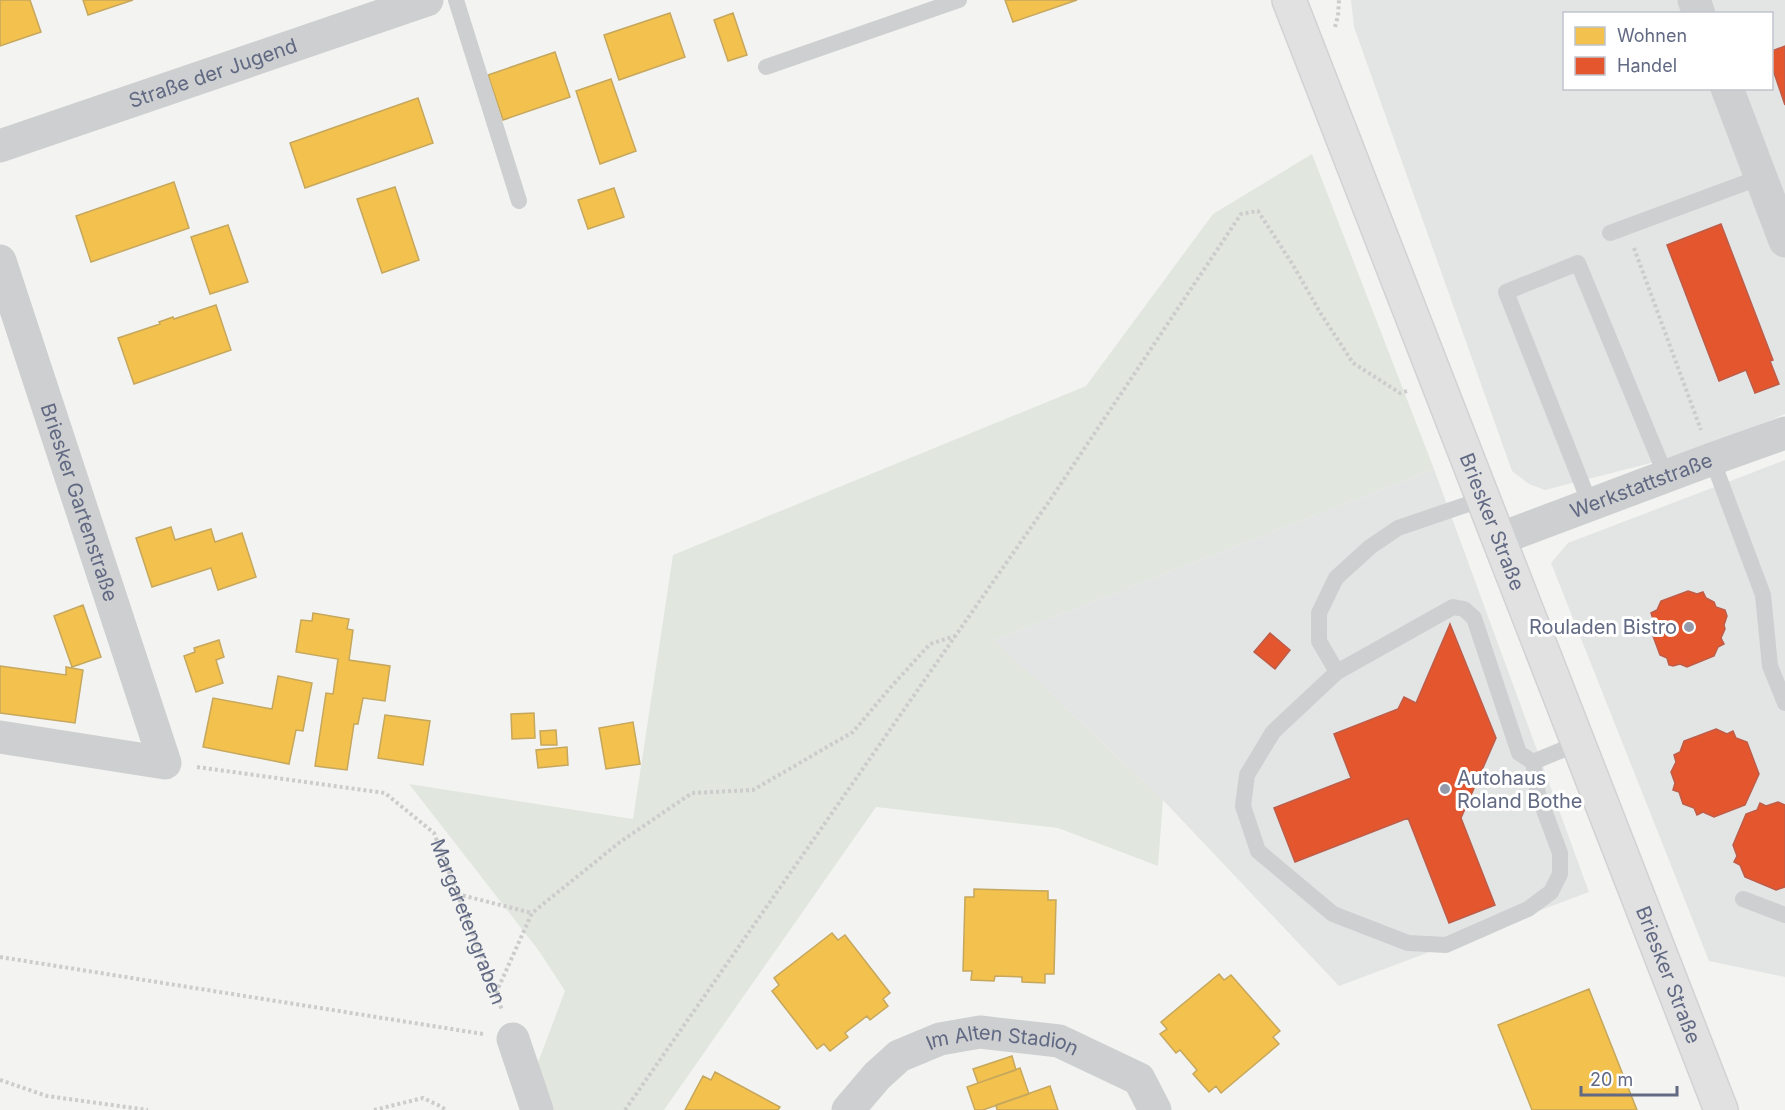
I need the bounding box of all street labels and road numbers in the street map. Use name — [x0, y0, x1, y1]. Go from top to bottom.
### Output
street label: Straße der Jugend — [126, 33, 300, 113]
street label: Briesker Gartenstraße — [36, 400, 123, 604]
street label: Werkstattstraße — [1567, 448, 1716, 523]
street label: Briesker Straße — [1455, 450, 1530, 594]
street label: Margaretengraben — [425, 835, 511, 1008]
street label: Briesker Straße — [1631, 903, 1706, 1047]
street label: Im Alten Stadion — [922, 1020, 1083, 1061]

